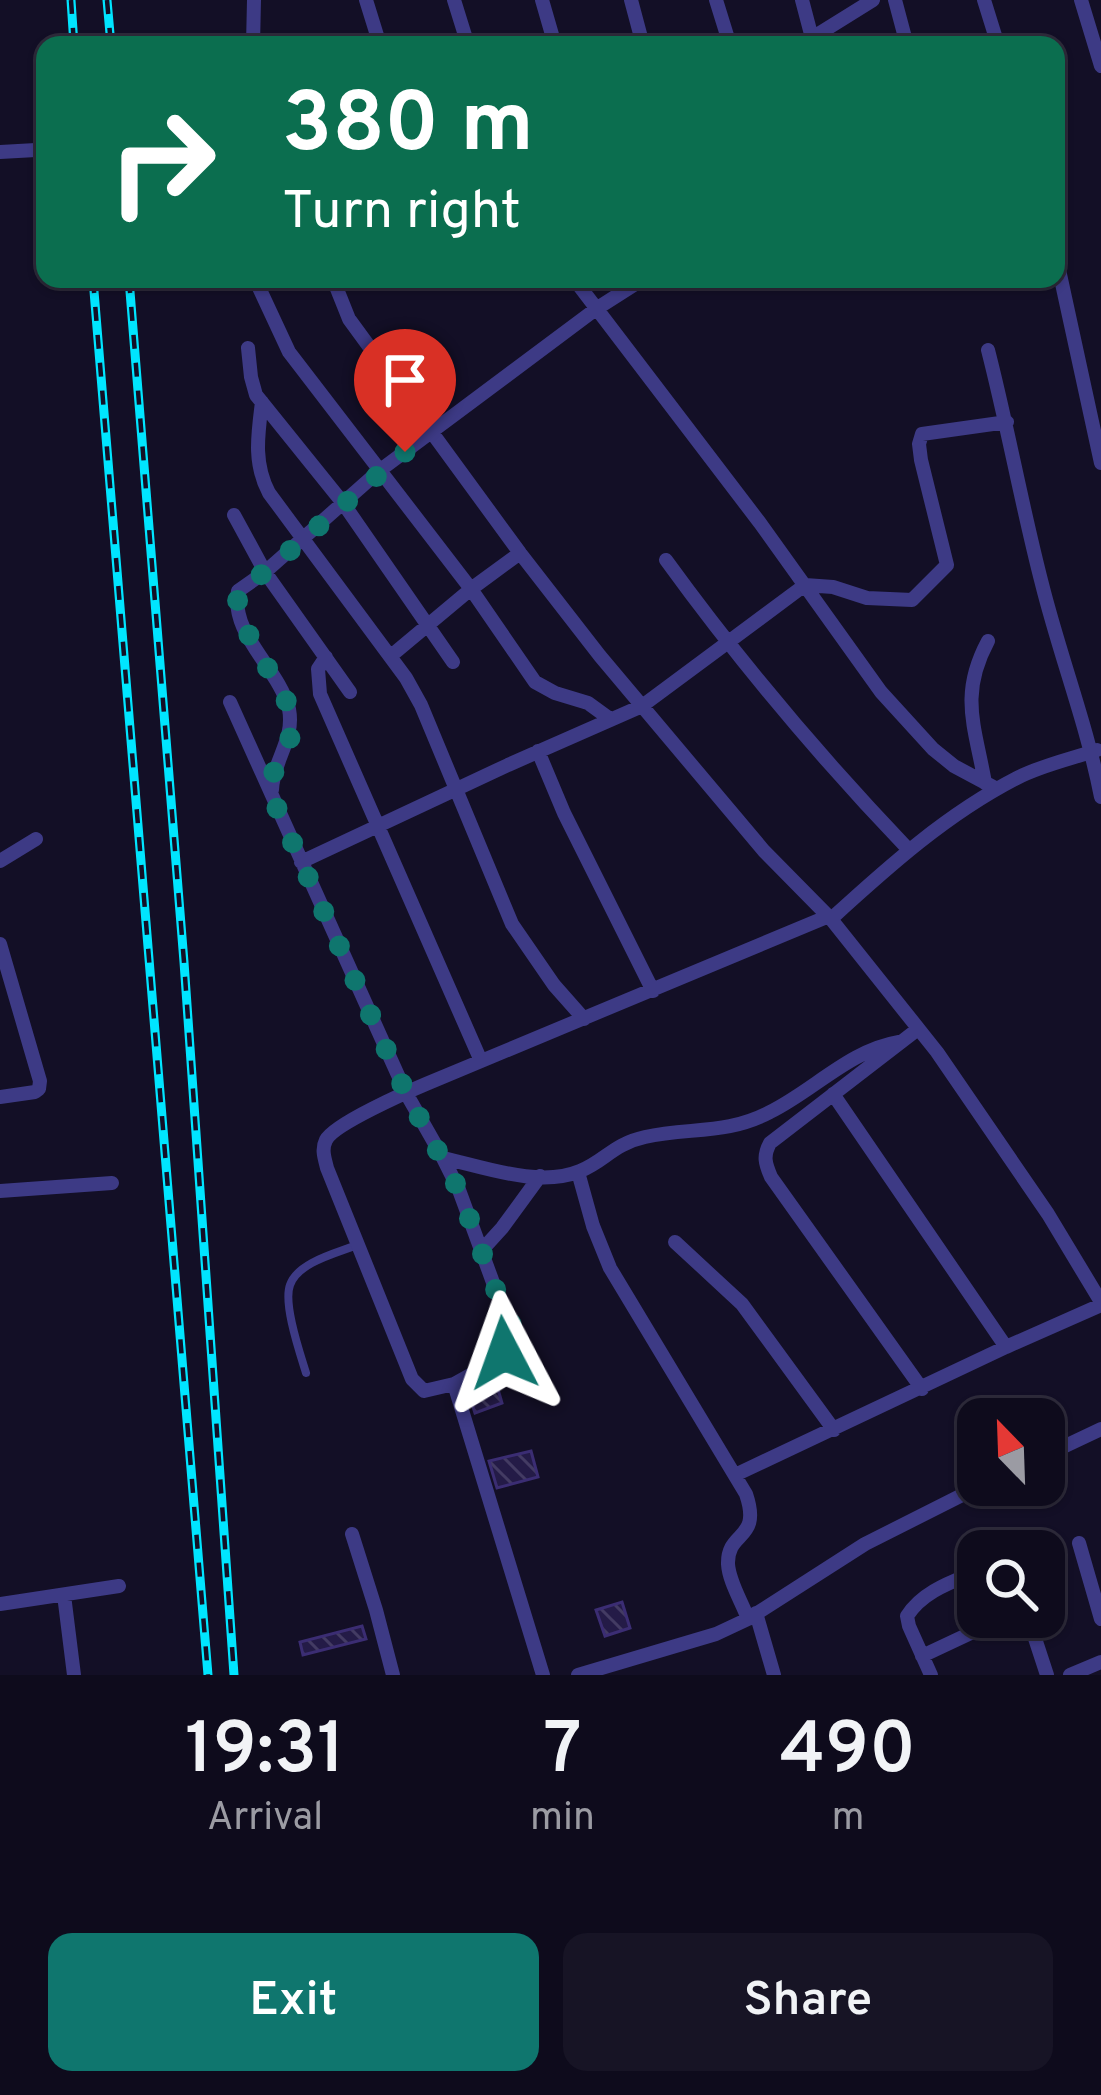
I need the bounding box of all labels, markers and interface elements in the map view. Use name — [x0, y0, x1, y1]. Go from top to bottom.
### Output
text: 380 m — [282, 75, 534, 181]
icon: right — [84, 84, 240, 240]
text: Turn right — [282, 179, 521, 248]
pin — [354, 329, 456, 452]
icon: arrive — [372, 347, 438, 413]
position arrow — [441, 1290, 567, 1416]
north arrow — [957, 1398, 1065, 1506]
map controls — [957, 1398, 1065, 1638]
button: search — [957, 1530, 1065, 1638]
text: 19:31 — [185, 1707, 345, 1799]
text: 7 — [543, 1707, 582, 1799]
text: 490 — [780, 1707, 916, 1799]
text: Arrival — [207, 1795, 323, 1844]
text: min — [530, 1795, 595, 1844]
text: m — [831, 1795, 864, 1844]
button: Exit — [48, 1933, 539, 2071]
button: Share — [563, 1933, 1053, 2071]

